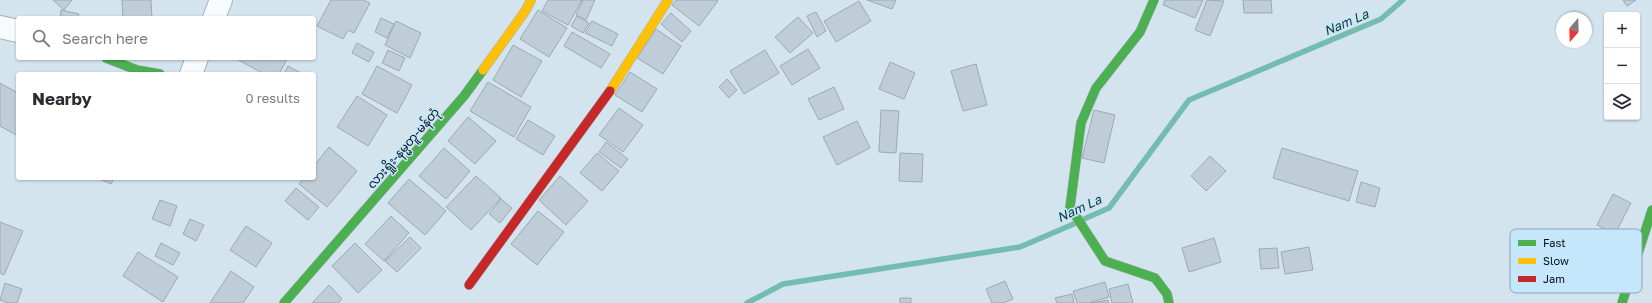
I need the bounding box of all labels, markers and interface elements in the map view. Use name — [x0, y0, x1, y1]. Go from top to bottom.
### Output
water label: Nam La — [1321, 5, 1371, 39]
north arrow — [1556, 12, 1592, 48]
map controls — [1604, 12, 1640, 120]
button: + — [1604, 12, 1640, 48]
search box — [16, 16, 316, 60]
icon: search — [30, 27, 52, 49]
text: Search here — [62, 29, 148, 47]
button: − — [1604, 48, 1640, 84]
button: layers — [1604, 84, 1640, 120]
text: Nearby — [32, 88, 92, 109]
text: 0 results — [245, 90, 300, 106]
street label: လားရှိုး-နမ္မတူ-မန်တုံ — [363, 104, 445, 194]
water label: Nam La — [1054, 191, 1104, 225]
legend — [1510, 229, 1642, 293]
text: Fast — [1543, 236, 1566, 249]
text: Slow — [1543, 254, 1569, 267]
text: Jam — [1543, 272, 1565, 285]

